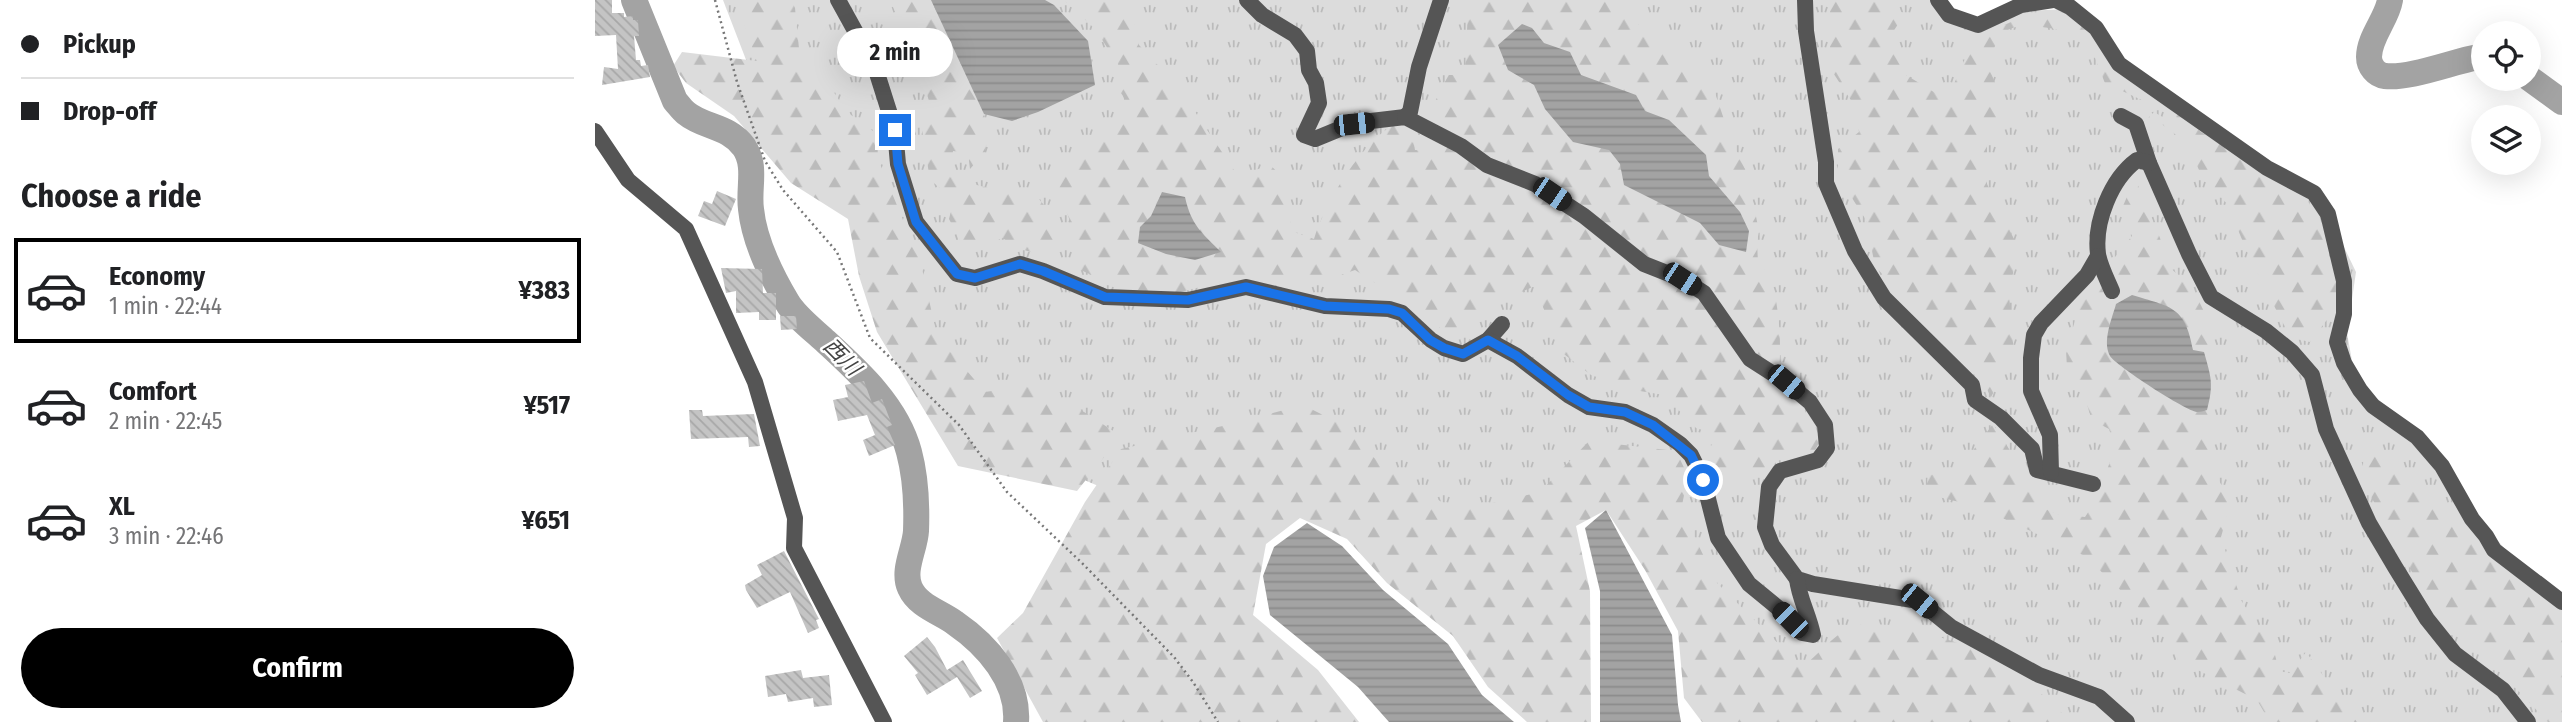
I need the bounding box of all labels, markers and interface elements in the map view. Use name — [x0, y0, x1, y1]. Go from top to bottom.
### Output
map controls — [2471, 21, 2541, 175]
button: locate — [2471, 21, 2541, 91]
text: Pickup — [63, 29, 136, 60]
callout: 2 min — [837, 29, 953, 78]
text: 2 min — [870, 38, 921, 66]
text: Drop-off — [63, 96, 156, 127]
button: layers — [2471, 105, 2541, 175]
car — [1333, 111, 1376, 137]
route end — [879, 114, 911, 146]
car — [1529, 174, 1576, 214]
text: Choose a ride — [21, 177, 202, 215]
icon: car — [25, 259, 88, 322]
car — [1659, 259, 1706, 299]
text: Economy — [109, 261, 205, 292]
text: ¥383 — [518, 275, 570, 306]
text: 1 min · 22:44 — [109, 292, 222, 320]
water label: 西川 — [818, 333, 867, 382]
car — [1764, 360, 1809, 404]
icon: car — [25, 374, 88, 437]
text: Comfort — [109, 376, 197, 407]
text: ¥517 — [523, 390, 570, 421]
text: 2 min · 22:45 — [109, 407, 222, 435]
route start — [1687, 464, 1719, 496]
icon: car — [25, 489, 88, 552]
text: XL — [109, 491, 135, 522]
text: ¥651 — [522, 505, 570, 536]
text: 3 min · 22:46 — [109, 522, 224, 550]
car — [1897, 580, 1942, 622]
car — [1768, 598, 1813, 642]
button: Confirm — [21, 628, 574, 708]

